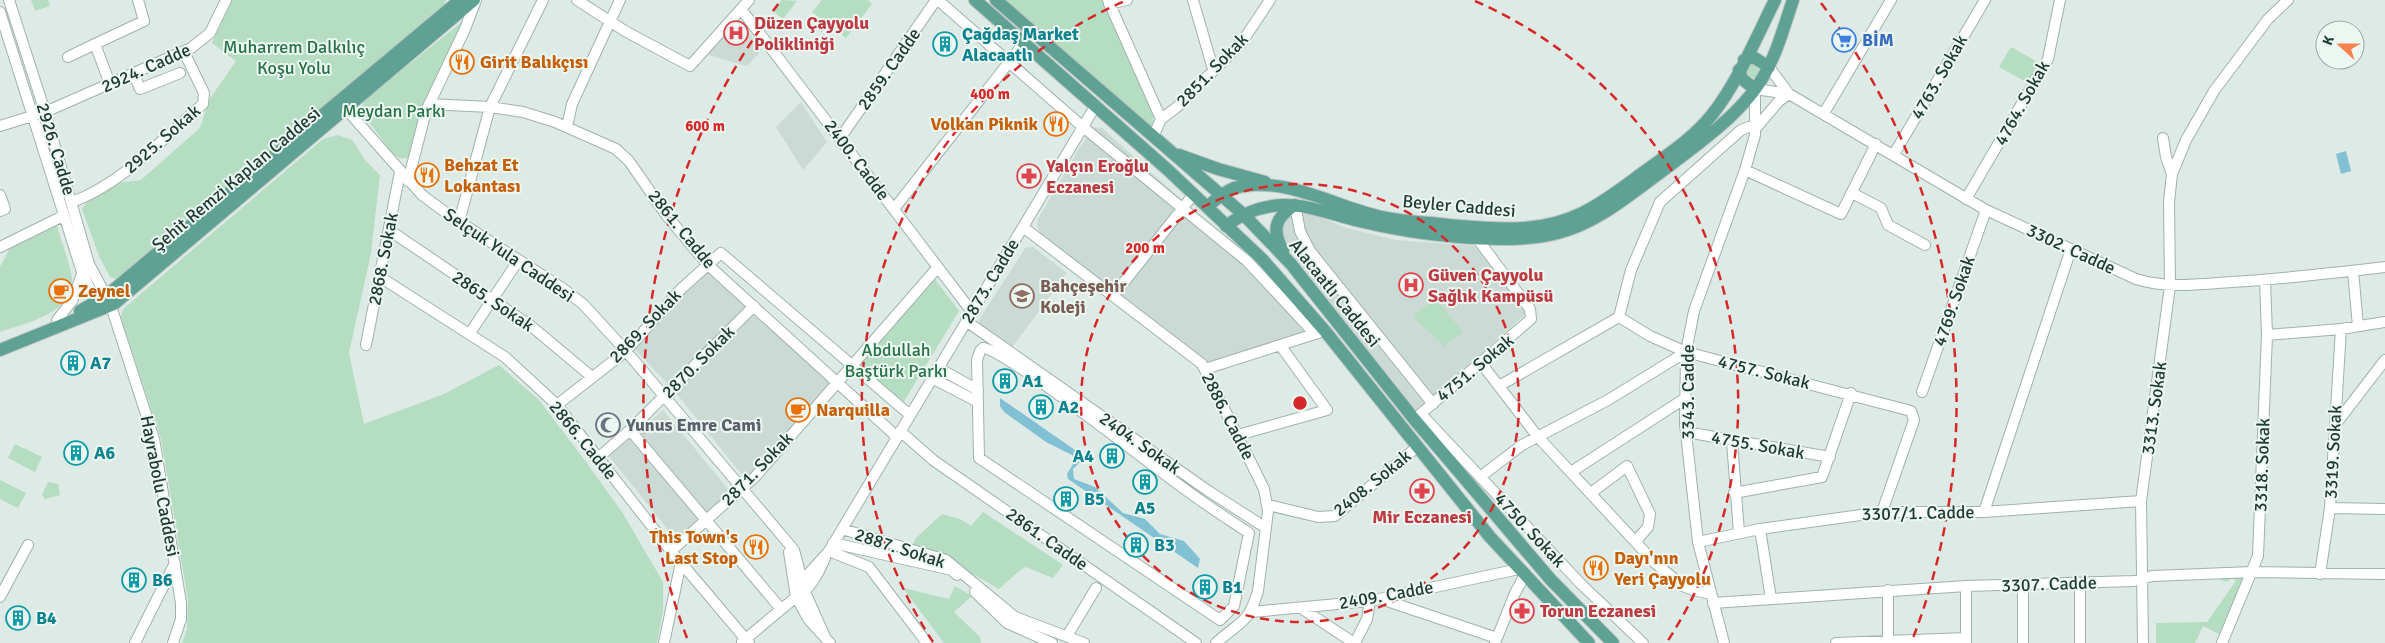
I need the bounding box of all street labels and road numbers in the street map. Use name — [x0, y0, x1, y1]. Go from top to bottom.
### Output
street label: 2859. Cadde — [853, 24, 925, 114]
street label: 2851. Sokak — [1171, 29, 1253, 111]
street label: 4763. Sokak — [1906, 31, 1972, 123]
street label: 2924. Cadde — [98, 39, 194, 97]
street label: 4764. Sokak — [1990, 57, 2054, 149]
street label: 2926. Cadde — [32, 100, 80, 198]
street label: 2925. Sokak — [119, 100, 205, 178]
street label: Şehit Remzi Kaplan Caddesi — [147, 102, 325, 256]
street label: 2400. Cadde — [819, 115, 895, 205]
street label: 2861. Cadde — [643, 185, 721, 273]
street label: Beyler Caddesi — [1402, 190, 1516, 222]
street label: Selçuk Yula Caddesi — [440, 203, 578, 307]
street label: 2868. Sokak — [363, 211, 403, 307]
street label: 3302. Cadde — [2023, 219, 2119, 279]
street label: 2873. Cadde — [956, 234, 1024, 328]
street label: Alacaatlı Caddesi — [1285, 234, 1385, 352]
street label: 4769. Sokak — [1928, 253, 1980, 349]
street label: 2865. Sokak — [448, 266, 538, 336]
street label: 2869. Sokak — [604, 285, 686, 367]
street label: 2870. Sokak — [657, 321, 739, 403]
street label: 4751. Sokak — [1432, 329, 1518, 407]
street label: 3343. Cadde — [1677, 344, 1699, 440]
street label: 4757. Sokak — [1716, 350, 1812, 394]
street label: 3313. Sokak — [2137, 360, 2171, 456]
street label: 2886. Cadde — [1197, 368, 1259, 464]
street label: 2866. Cadde — [544, 396, 622, 484]
street label: 3319. Sokak — [2320, 404, 2346, 500]
street label: 2404. Sokak — [1095, 407, 1185, 479]
street label: Hayrabolu Caddesi — [136, 413, 184, 559]
street label: 3318. Sokak — [2249, 418, 2275, 512]
street label: 4755. Sokak — [1710, 426, 1806, 464]
street label: 2871. Sokak — [716, 428, 798, 510]
street label: 2408. Sokak — [1329, 445, 1415, 521]
street label: 4750. Sokak — [1490, 488, 1570, 572]
street label: 3307/1. Cadde — [1861, 501, 1975, 525]
street label: 2861. Cadde — [1002, 503, 1092, 575]
street label: 2887. Sokak — [852, 523, 948, 573]
street label: 3307. Cadde — [2001, 571, 2097, 597]
street label: 2409. Cadde — [1337, 576, 1435, 614]

